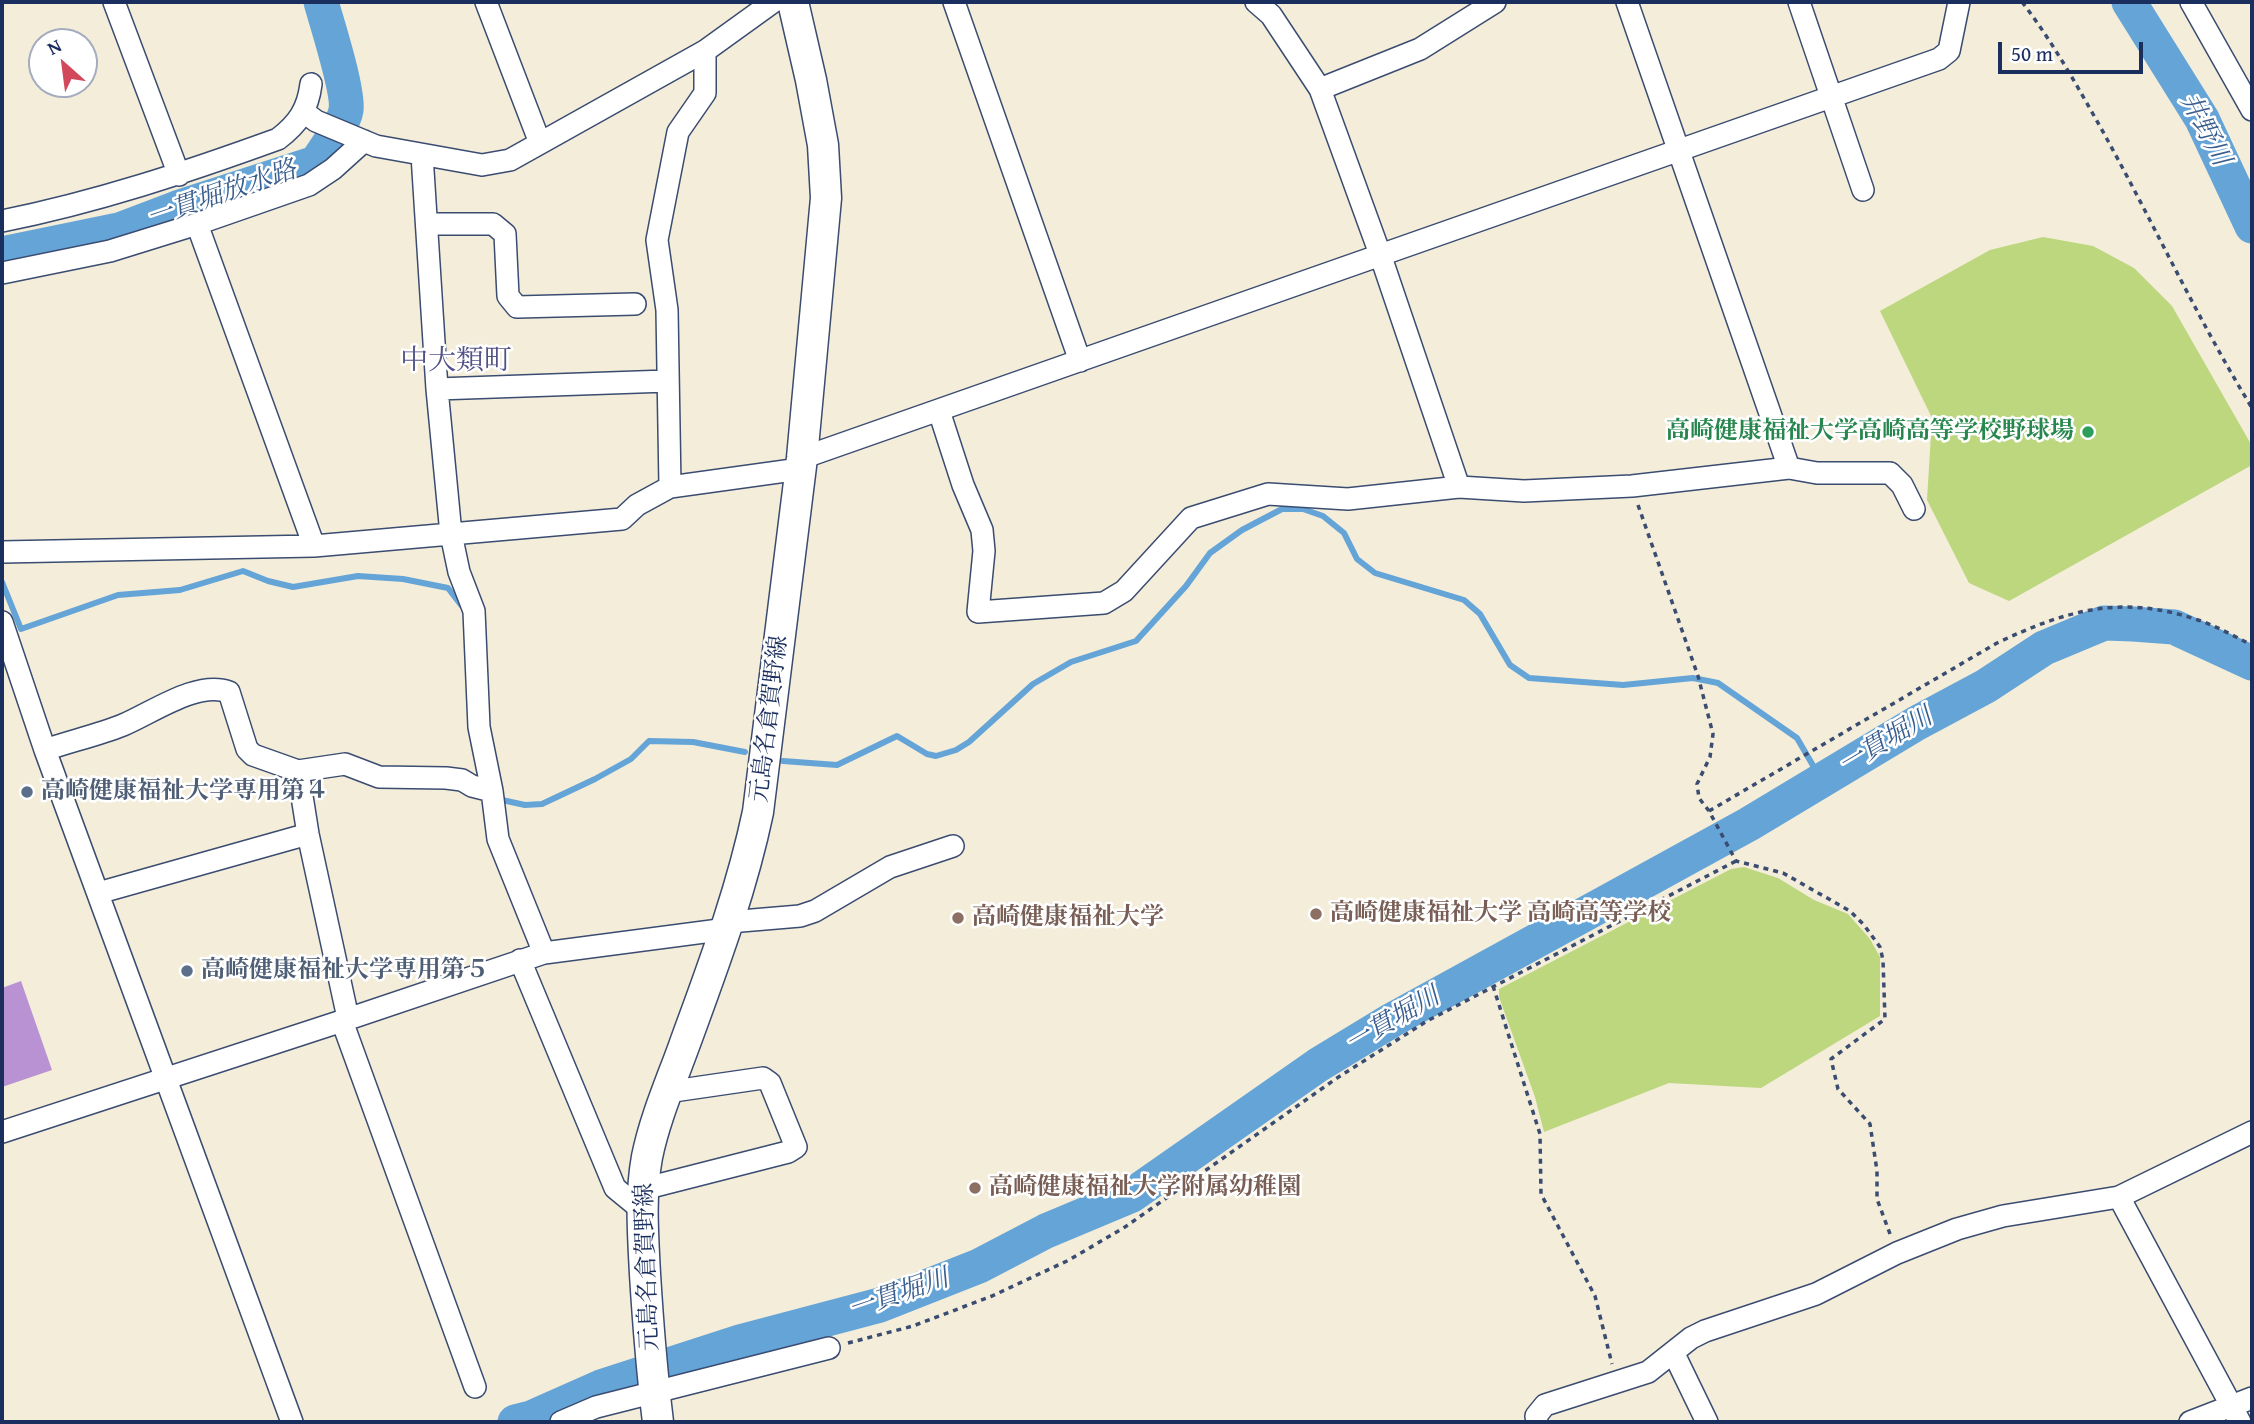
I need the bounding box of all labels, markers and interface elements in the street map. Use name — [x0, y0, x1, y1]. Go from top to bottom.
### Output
north arrow — [28, 28, 98, 98]
scale bar — [2002, 28, 2147, 72]
text: N — [42, 31, 66, 62]
text: 50 m — [2011, 38, 2053, 69]
water label: 井野川 — [2172, 88, 2236, 172]
water label: 一貫堀放水路 — [143, 155, 301, 235]
district label: 中大類町 — [400, 345, 512, 379]
place label: 高崎健康福祉大学高崎高等学校野球場 — [1666, 418, 2074, 446]
marker: 高崎健康福祉大学高崎高等学校野球場 — [2080, 424, 2096, 440]
street label: 元島名倉賀野線 — [745, 634, 795, 804]
water label: 一貫堀川 — [1833, 702, 1939, 782]
place label: 高崎健康福祉大学専用第４ — [41, 778, 329, 806]
marker: 高崎健康福祉大学専用第４ — [19, 784, 35, 800]
place label: 高崎健康福祉大学 高崎高等学校 — [1330, 900, 1671, 928]
place label: 高崎健康福祉大学 — [972, 904, 1164, 932]
marker: 高崎健康福祉大学 高崎高等学校 — [1308, 906, 1324, 922]
marker: 高崎健康福祉大学 — [950, 910, 966, 926]
place label: 高崎健康福祉大学専用第５ — [201, 957, 489, 985]
marker: 高崎健康福祉大学専用第５ — [179, 963, 195, 979]
water label: 一貫堀川 — [1340, 981, 1446, 1061]
place label: 高崎健康福祉大学附属幼稚園 — [989, 1174, 1301, 1202]
marker: 高崎健康福祉大学附属幼稚園 — [967, 1180, 983, 1196]
street label: 元島名倉賀野線 — [631, 1183, 665, 1351]
water label: 一貫堀川 — [845, 1263, 953, 1327]

